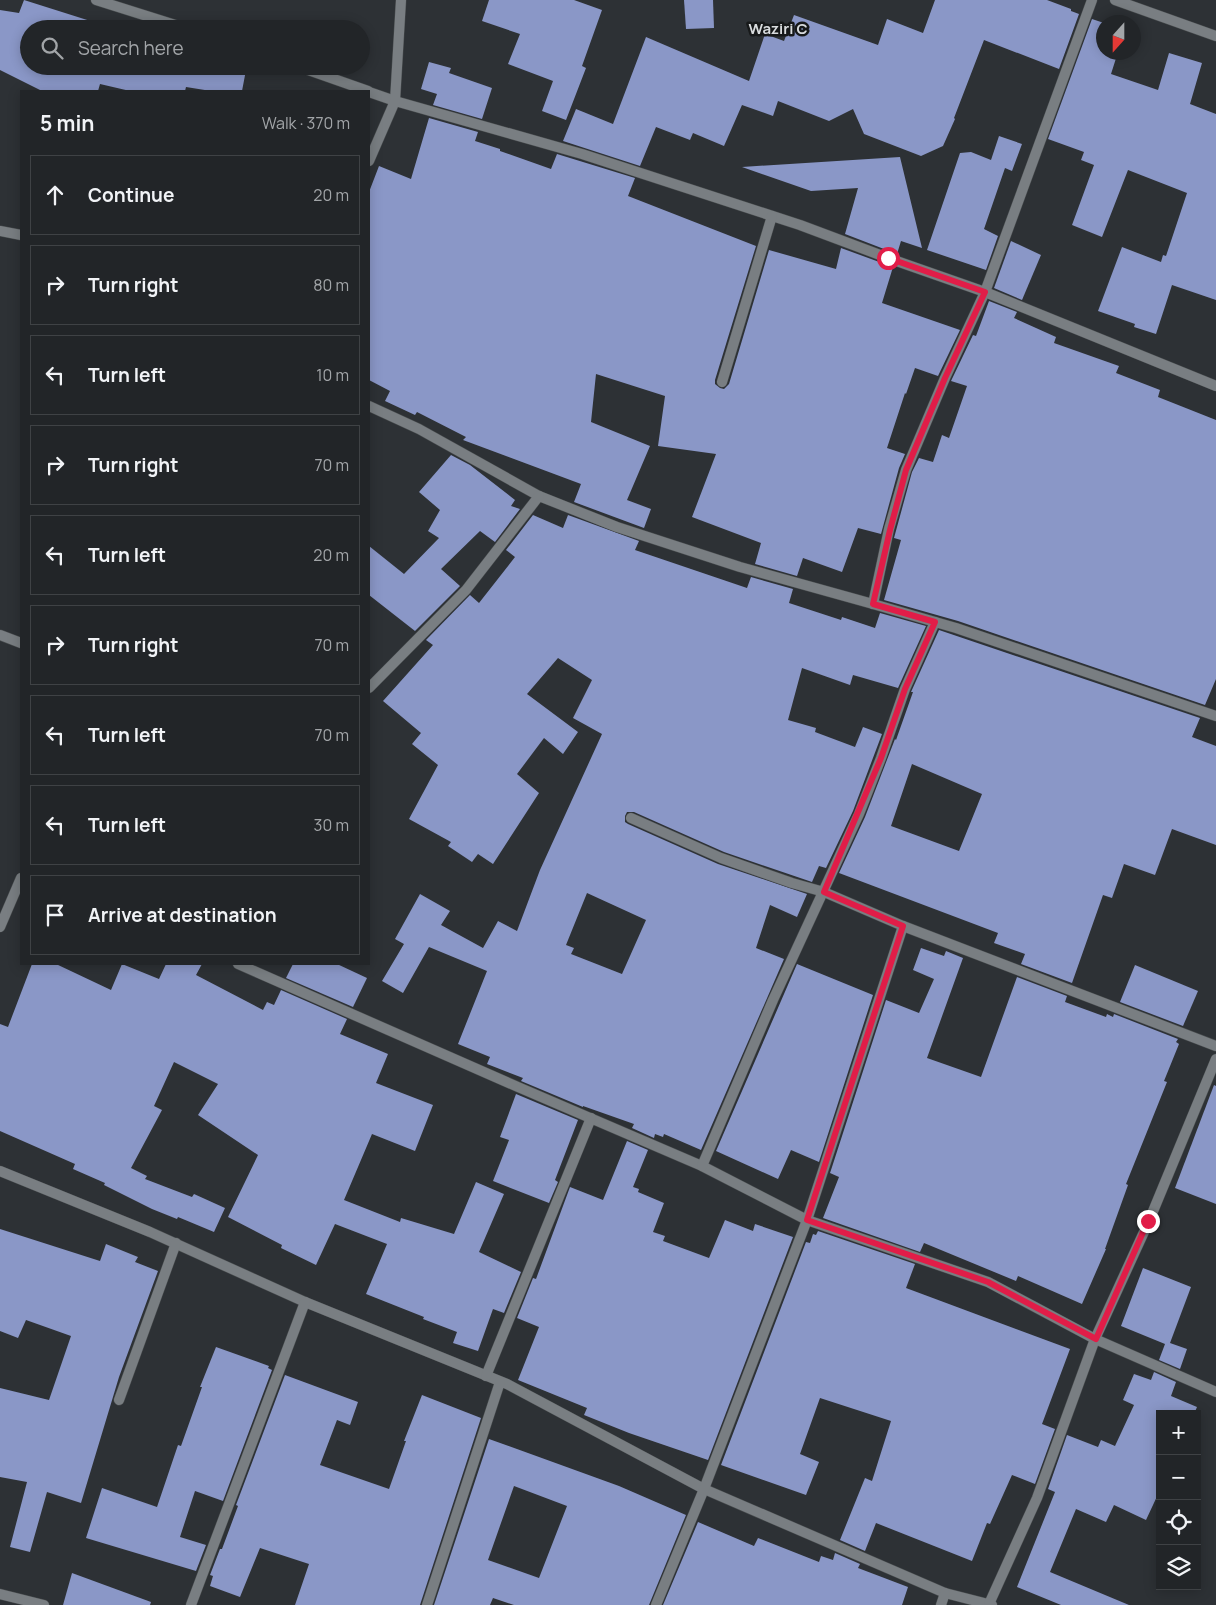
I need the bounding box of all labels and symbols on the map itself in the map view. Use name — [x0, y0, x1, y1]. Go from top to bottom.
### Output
north arrow — [1096, 15, 1141, 60]
district label: Waziri C — [748, 18, 808, 39]
route start — [877, 247, 900, 270]
route end — [1137, 1210, 1160, 1233]

